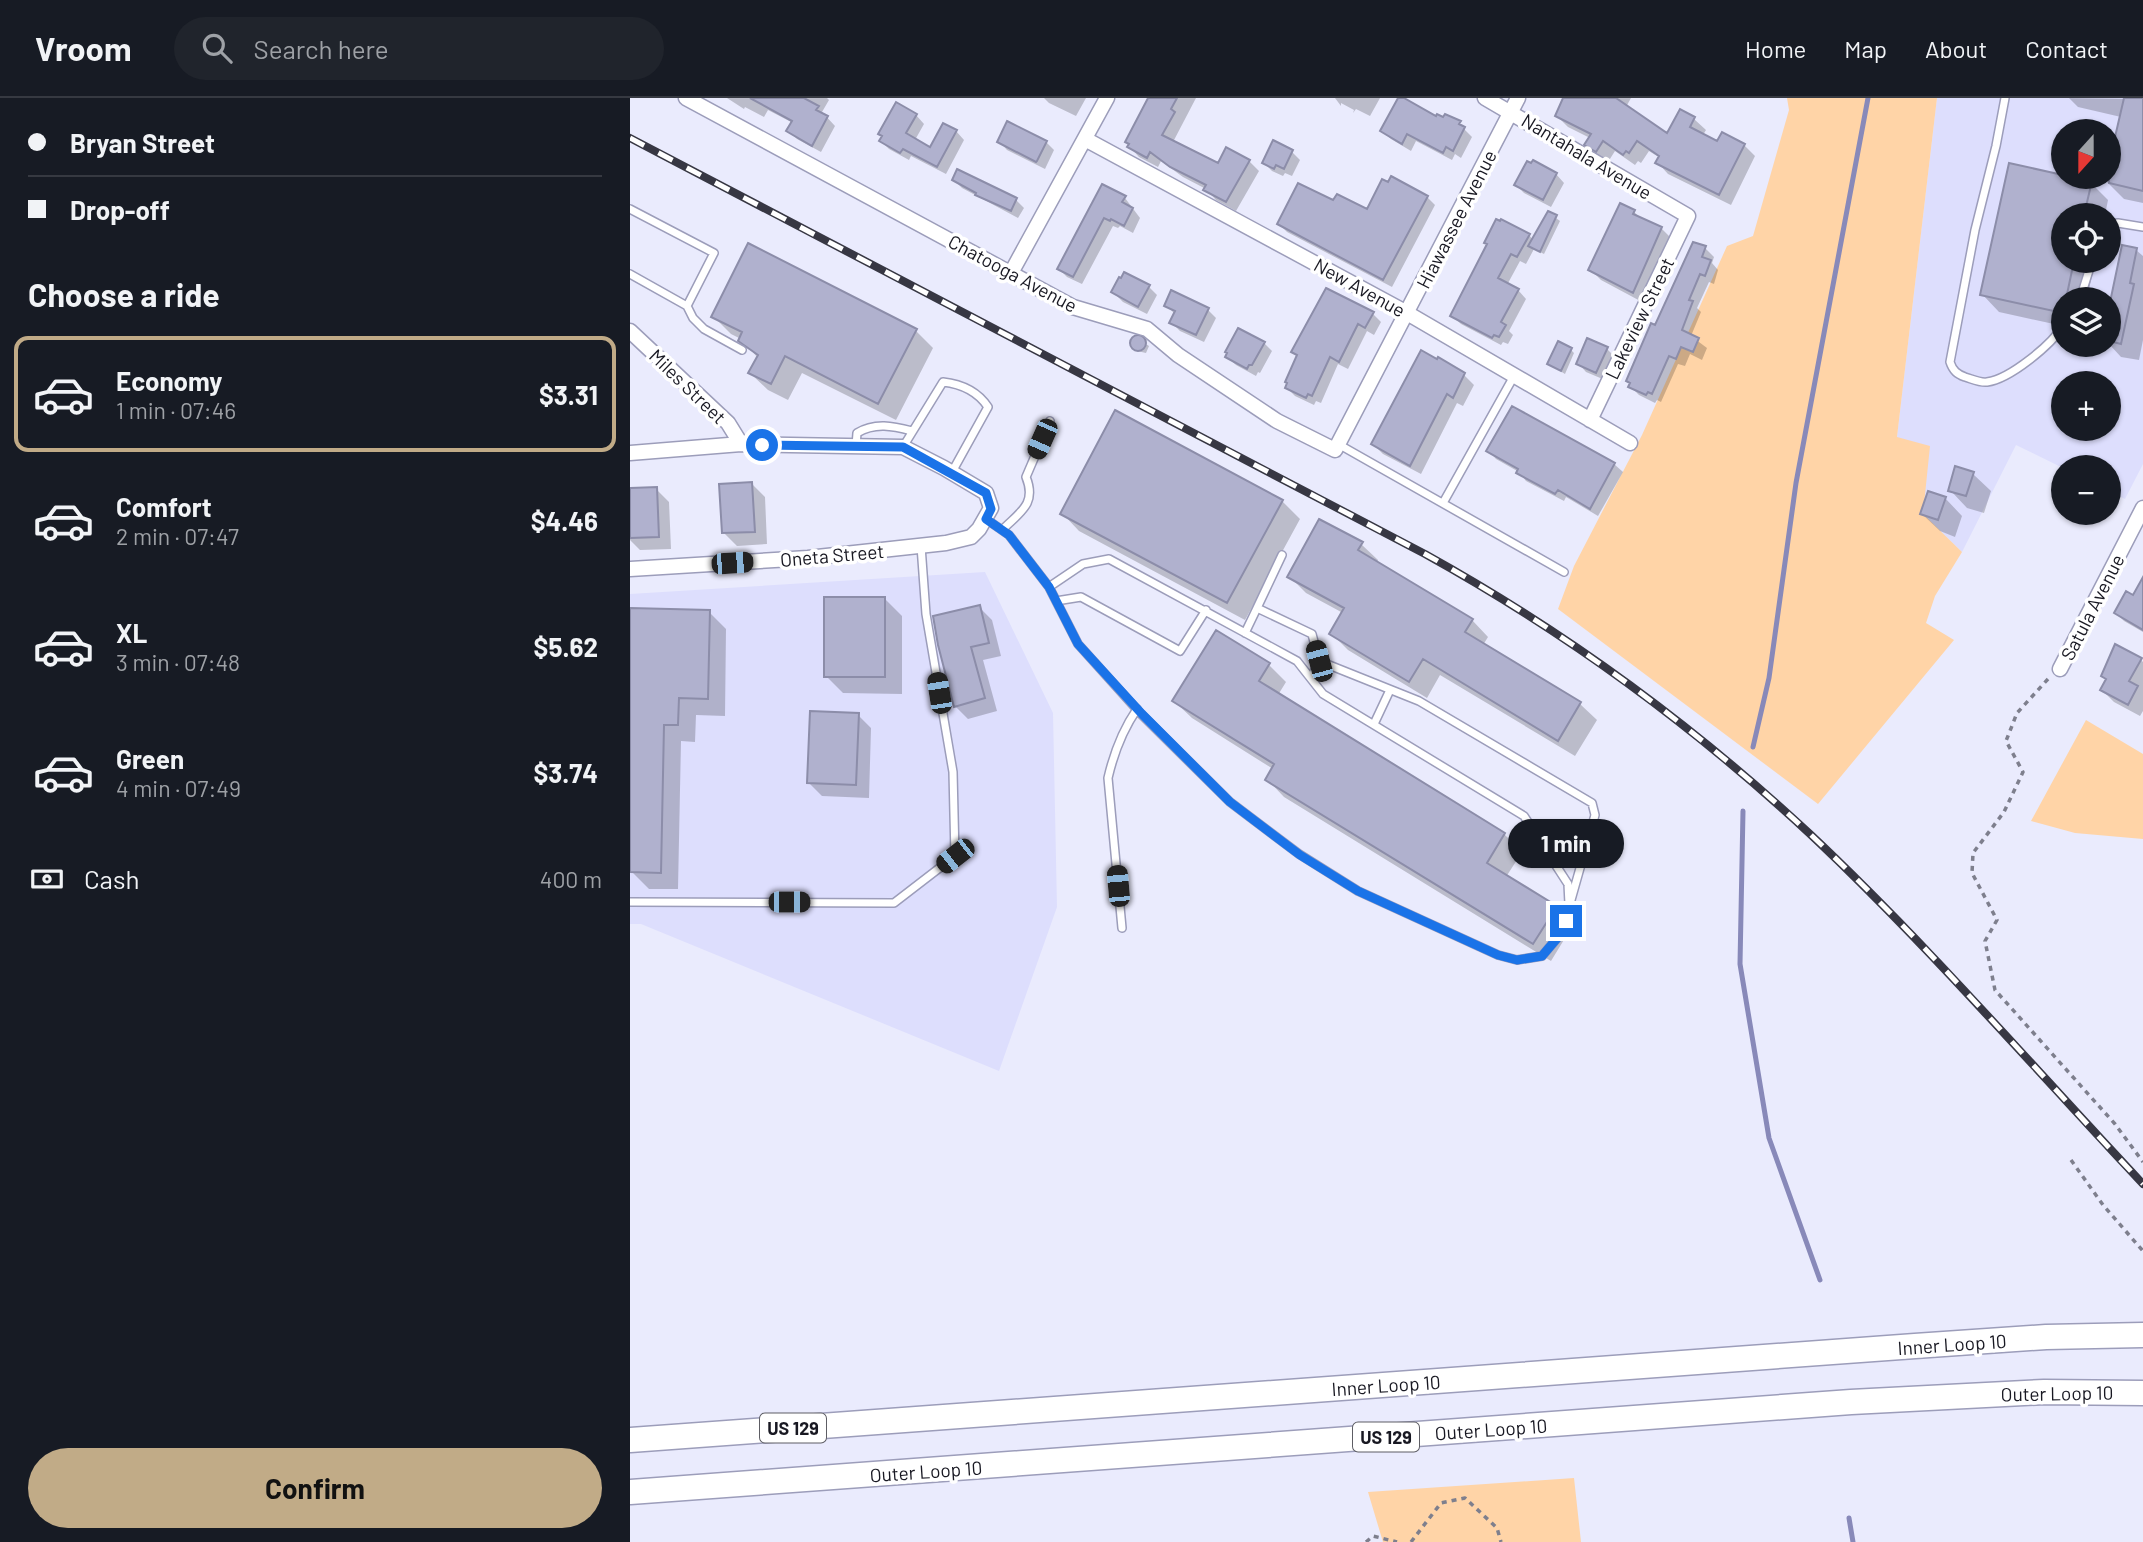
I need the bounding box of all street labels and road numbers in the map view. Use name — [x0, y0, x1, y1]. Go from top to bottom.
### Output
street label: Nantahala Avenue — [1518, 108, 1656, 204]
street label: Hiawassee Avenue — [1411, 146, 1501, 292]
street label: Chatooga Avenue — [945, 229, 1081, 317]
street label: New Avenue — [1310, 253, 1410, 321]
street label: Lakeview Street — [1600, 253, 1678, 383]
street label: Miles Street — [645, 344, 731, 428]
street label: Oneta Street — [779, 539, 885, 571]
street label: Satula Avenue — [2055, 550, 2129, 664]
street label: Inner Loop 10 — [1897, 1329, 2007, 1359]
street label: Inner Loop 10 — [1331, 1370, 1441, 1400]
street label: Outer Loop 10 — [2000, 1381, 2114, 1405]
road number: US 129 — [760, 1414, 826, 1442]
street label: Outer Loop 10 — [1434, 1414, 1548, 1444]
road number: US 129 — [1353, 1422, 1419, 1452]
street label: Outer Loop 10 — [869, 1456, 983, 1486]

